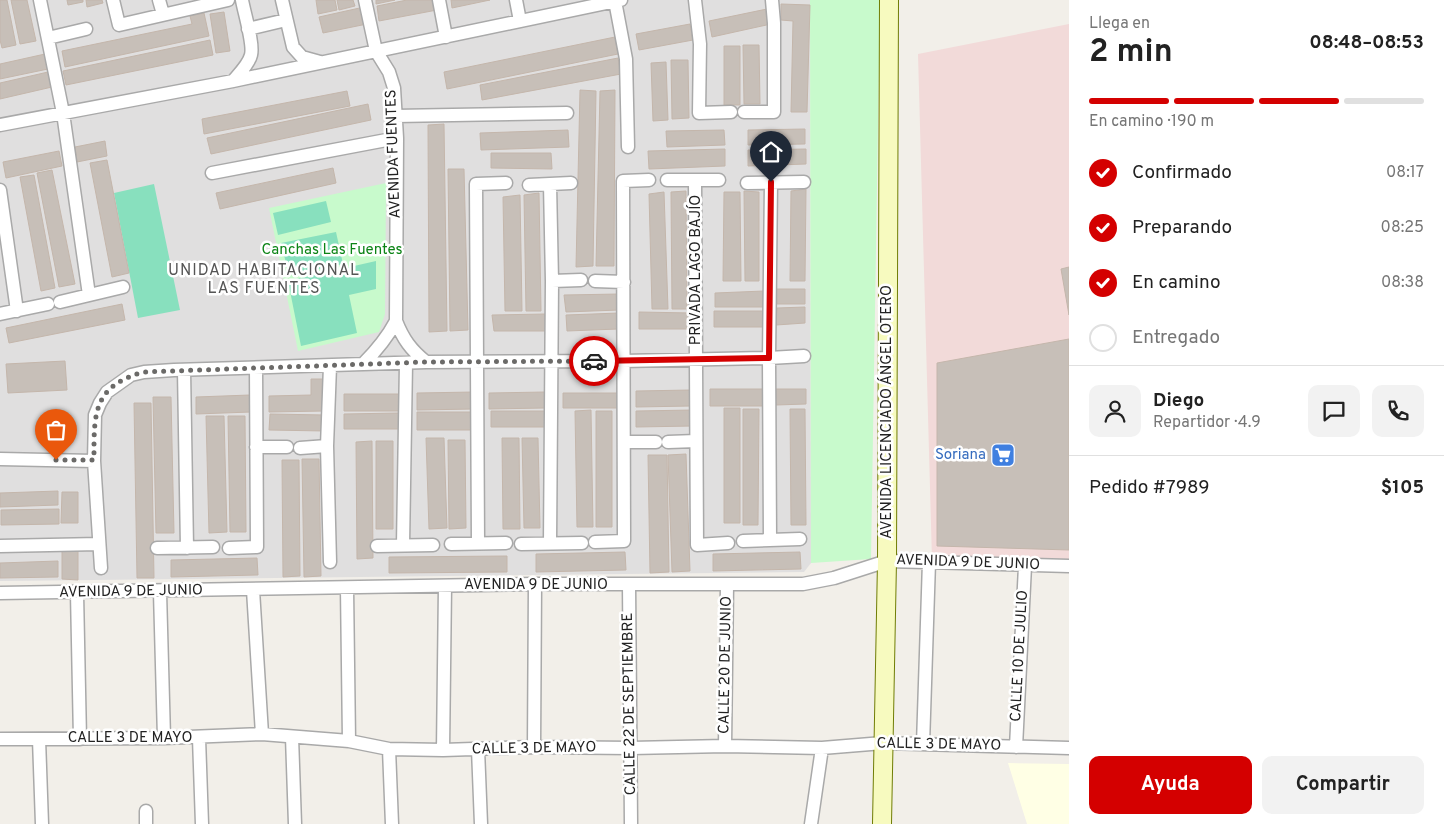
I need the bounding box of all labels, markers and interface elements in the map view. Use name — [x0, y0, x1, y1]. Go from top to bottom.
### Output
text: Llega en — [1089, 14, 1150, 34]
text: 08:48–08:53 — [1309, 31, 1424, 55]
text: 2 min — [1089, 33, 1173, 73]
street label: AVENIDA FUENTES — [382, 89, 406, 219]
text: En camino · 190 m — [1089, 112, 1214, 132]
pin — [750, 131, 792, 182]
icon: home — [757, 138, 785, 166]
icon: check — [1089, 159, 1117, 187]
text: Confirmado — [1132, 161, 1232, 185]
text: 08:17 — [1386, 163, 1424, 183]
street label: PRIVADA LAGO BAJÍO — [686, 195, 706, 345]
icon: check — [1089, 214, 1117, 242]
text: Preparando — [1132, 216, 1232, 240]
text: 08:25 — [1381, 218, 1424, 238]
park label: Canchas Las Fuentes — [262, 241, 402, 260]
district label: UNIDAD HABITACIONAL LAS FUENTES — [168, 261, 360, 299]
icon: check — [1089, 269, 1117, 297]
text: En camino — [1132, 271, 1221, 295]
text: 08:38 — [1381, 273, 1424, 293]
street label: AVENIDA LICENCIADO ÁNGEL OTERO — [877, 285, 897, 539]
text: Entregado — [1132, 326, 1220, 350]
courier — [569, 336, 619, 386]
icon: car — [580, 347, 608, 375]
button: person — [1089, 385, 1141, 437]
button: chat — [1308, 385, 1360, 437]
button: phone — [1372, 385, 1424, 437]
text: Diego — [1153, 389, 1204, 413]
pin — [35, 409, 77, 460]
text: Repartidor · 4.9 — [1153, 413, 1261, 433]
icon: bag — [42, 416, 70, 444]
supermarket icon: Soriana — [990, 442, 1016, 468]
place label: Soriana — [935, 446, 986, 465]
text: Pedido #7989 — [1089, 476, 1210, 500]
text: $105 — [1381, 476, 1424, 500]
street label: AVENIDA 9 DE JUNIO — [896, 551, 1040, 575]
street label: AVENIDA 9 DE JUNIO — [464, 576, 608, 595]
street label: AVENIDA 9 DE JUNIO — [59, 581, 203, 603]
street label: CALLE 10 DE JULIO — [1007, 590, 1033, 722]
street label: CALLE 20 DE JUNIO — [715, 596, 737, 734]
street label: CALLE 22 DE SEPTIEMBRE — [619, 612, 641, 796]
street label: CALLE 3 DE MAYO — [68, 729, 192, 748]
street label: CALLE 3 DE MAYO — [876, 734, 1002, 756]
street label: CALLE 3 DE MAYO — [471, 738, 597, 760]
button: Ayuda — [1089, 756, 1252, 814]
button: Compartir — [1262, 756, 1424, 814]

